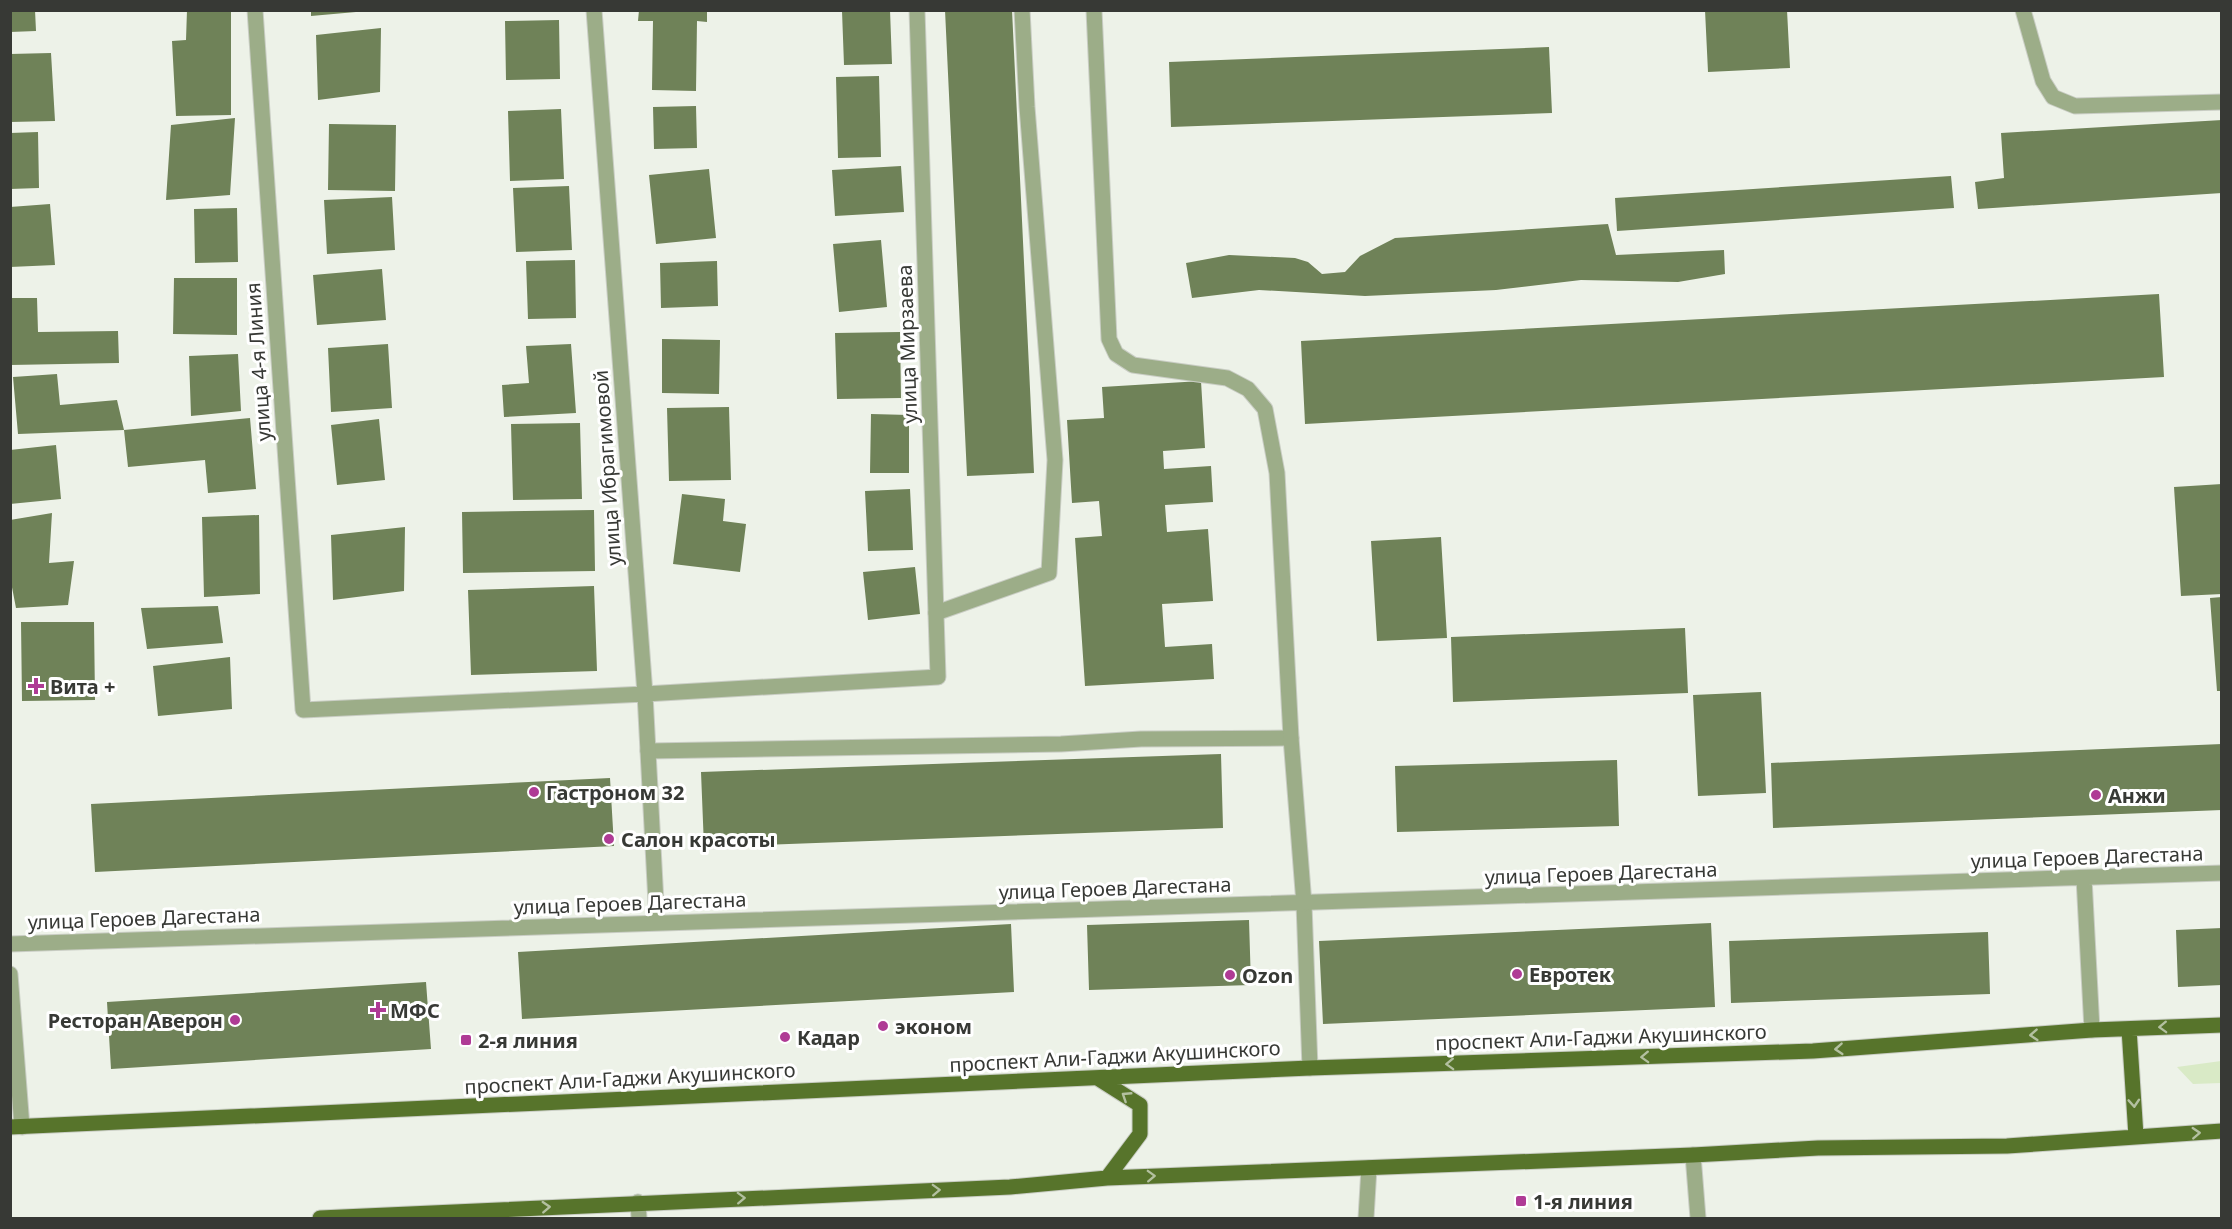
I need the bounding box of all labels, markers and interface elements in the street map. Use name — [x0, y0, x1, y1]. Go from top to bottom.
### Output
street label: улица Мирзаева — [891, 264, 923, 424]
street label: улица 4-я Линия — [239, 282, 277, 442]
street label: улица Ибрагимовой — [587, 369, 627, 567]
place label: Вита + — [50, 673, 115, 700]
marker: Вита + — [27, 677, 45, 695]
place label: Гастроном 32 — [546, 779, 684, 806]
place label: Анжи — [2108, 782, 2166, 809]
marker: Гастроном 32 — [527, 785, 541, 799]
marker: Анжи — [2089, 788, 2103, 802]
place label: Салон красоты — [621, 826, 776, 853]
marker: Салон красоты — [602, 832, 616, 846]
street label: улица Героев Дагестана — [1970, 839, 2204, 875]
street label: улица Героев Дагестана — [1484, 855, 1718, 891]
street label: улица Героев Дагестана — [998, 870, 1232, 906]
street label: улица Героев Дагестана — [513, 885, 747, 921]
street label: улица Героев Дагестана — [27, 900, 261, 936]
place label: Евротек — [1529, 961, 1612, 988]
place label: Ozon — [1242, 962, 1293, 989]
marker: Евротек — [1510, 967, 1524, 981]
marker: Ozon — [1223, 968, 1237, 982]
place label: МФС — [390, 997, 440, 1024]
marker: МФС — [371, 1003, 385, 1017]
place label: Ресторан Аверон — [48, 1007, 223, 1034]
marker: Ресторан Аверон — [228, 1013, 242, 1027]
place label: эконом — [895, 1013, 972, 1040]
street label: проспект Али-Гаджи Акушинского — [1435, 1018, 1767, 1056]
marker: эконом — [876, 1019, 890, 1033]
one-way arrow — [2159, 1021, 2168, 1034]
place label: Кадар — [797, 1024, 860, 1051]
place label: 2-я линия — [478, 1027, 578, 1054]
one-way arrow — [2029, 1028, 2038, 1041]
marker: Кадар — [778, 1030, 792, 1044]
marker: 2-я линия — [459, 1033, 473, 1047]
street label: проспект Али-Гаджи Акушинского — [949, 1034, 1281, 1078]
one-way arrow — [1835, 1042, 1844, 1055]
one-way arrow — [1640, 1050, 1649, 1063]
street label: проспект Али-Гаджи Акушинского — [464, 1056, 796, 1100]
one-way arrow — [1445, 1057, 1454, 1070]
one-way arrow — [1122, 1092, 1132, 1104]
one-way arrow — [2127, 1099, 2140, 1108]
one-way arrow — [2191, 1126, 2200, 1139]
one-way arrow — [1147, 1170, 1156, 1183]
one-way arrow — [931, 1183, 940, 1196]
place label: 1-я линия — [1533, 1188, 1633, 1215]
one-way arrow — [737, 1191, 746, 1204]
marker: 1-я линия — [1514, 1194, 1528, 1208]
one-way arrow — [542, 1201, 551, 1214]

